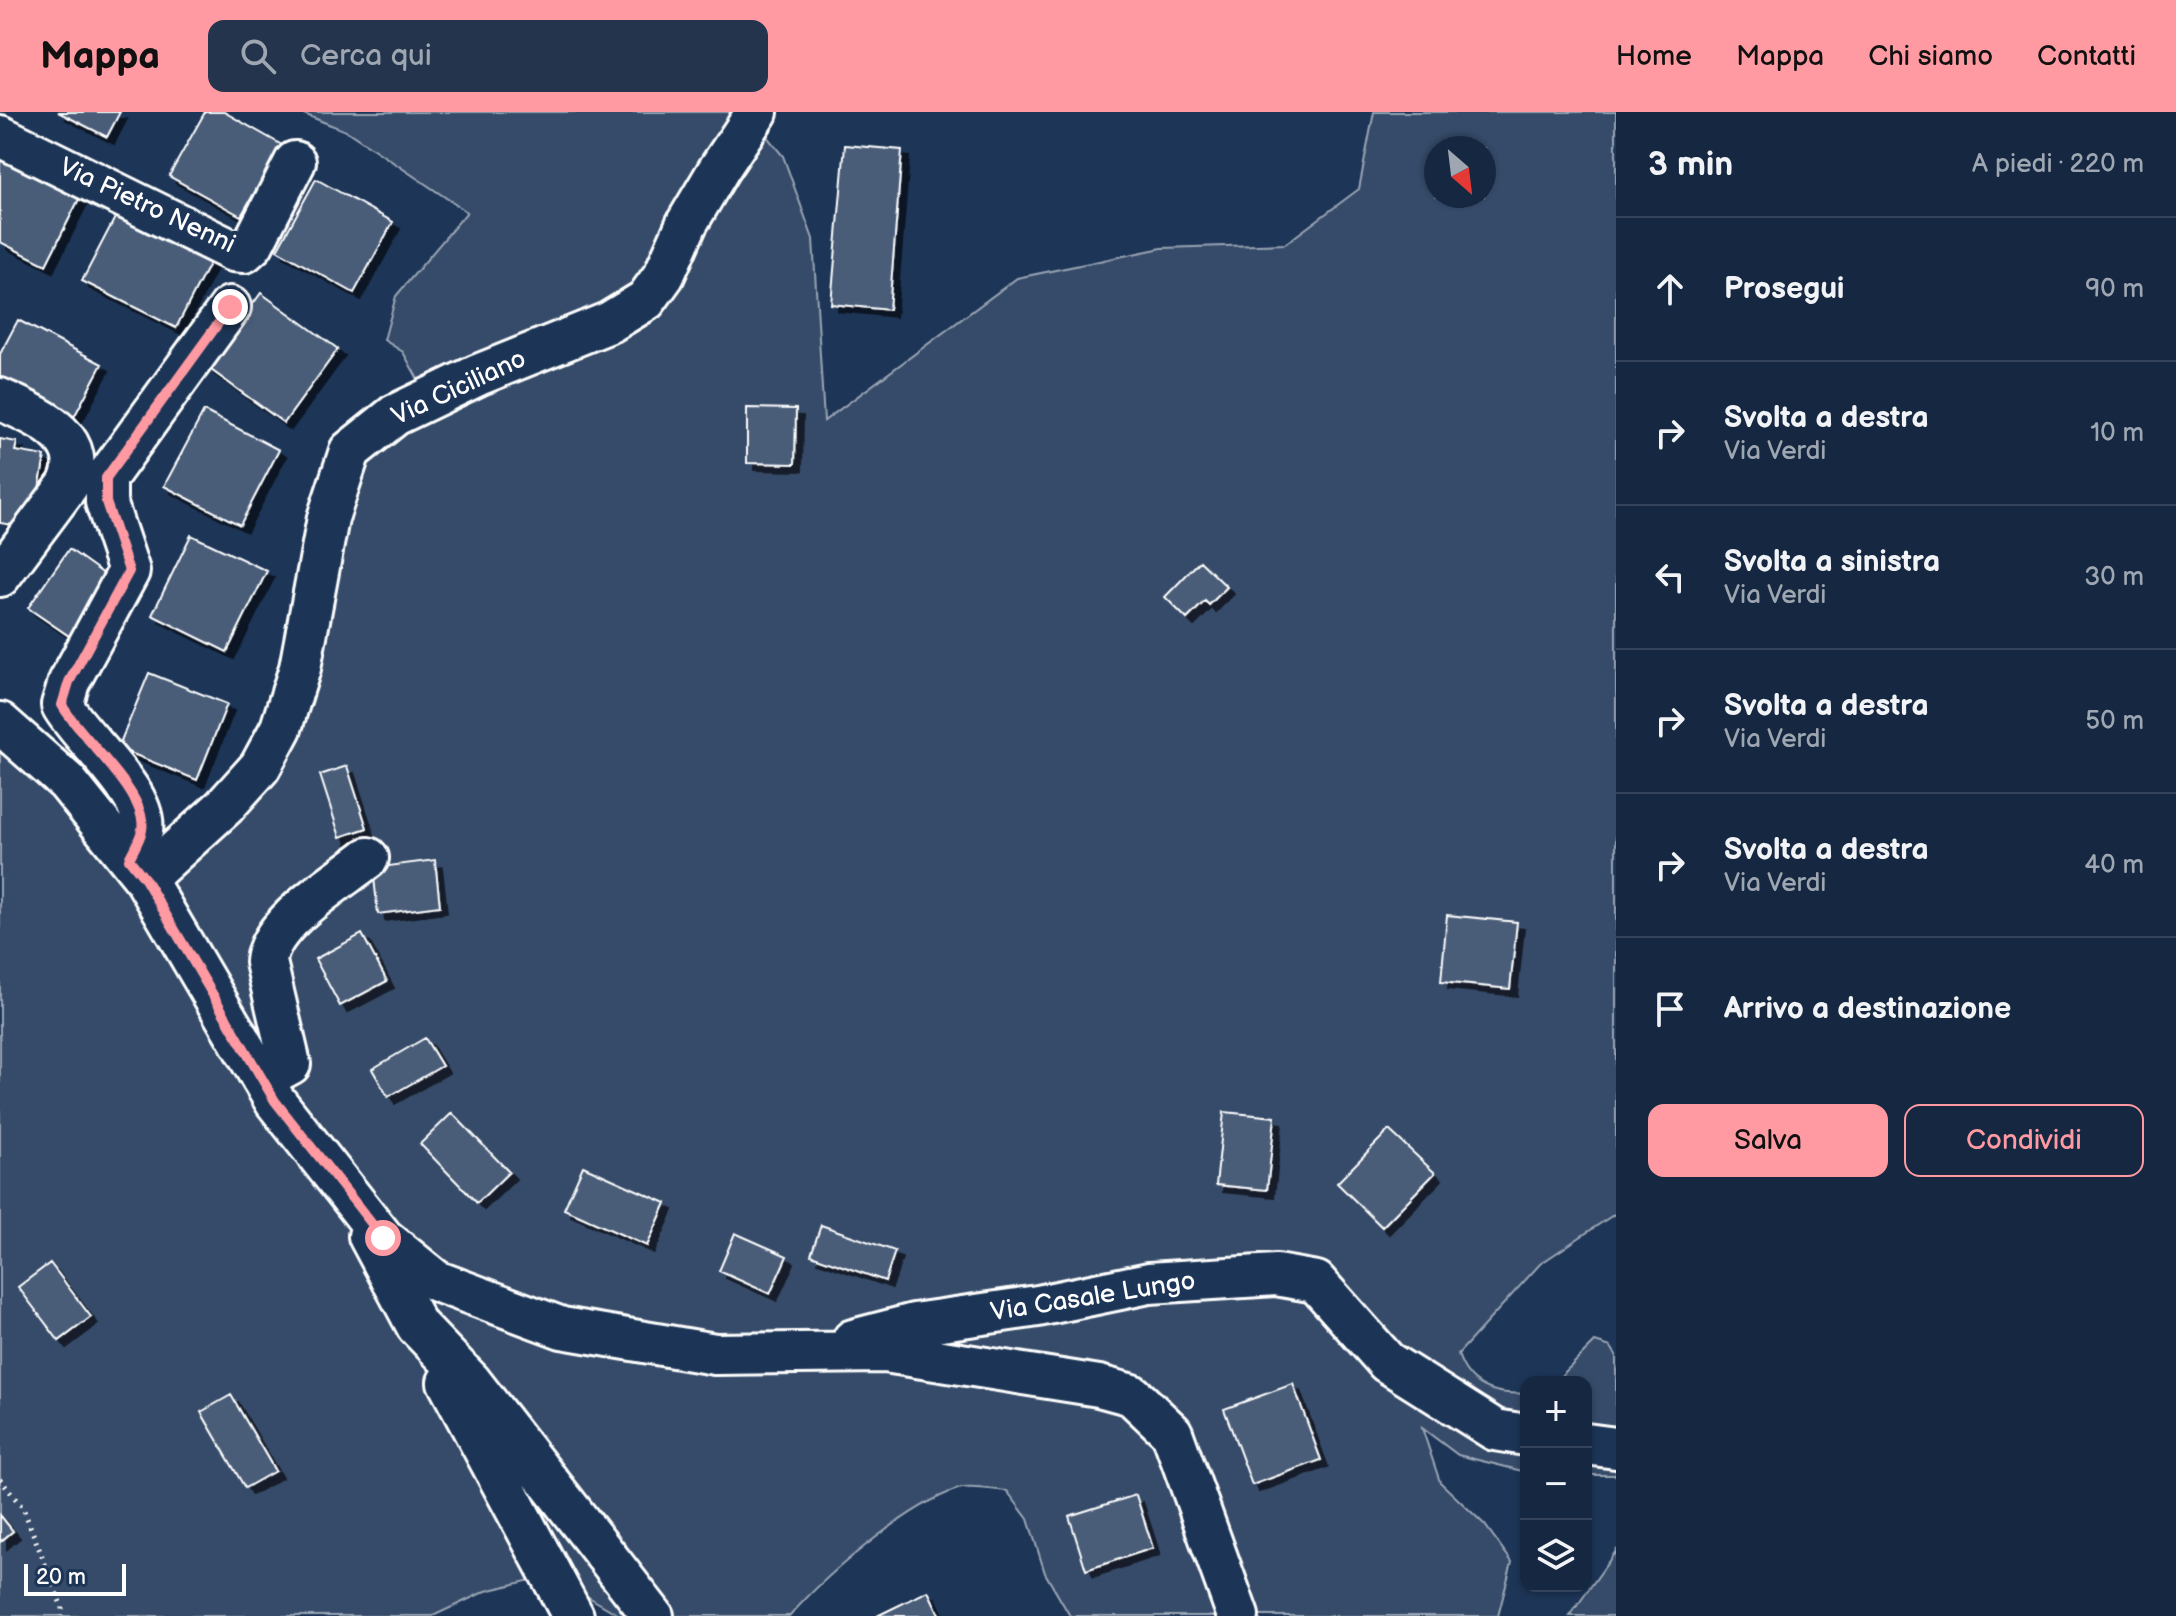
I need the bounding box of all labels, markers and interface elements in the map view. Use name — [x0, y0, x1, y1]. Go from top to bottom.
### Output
search box — [208, 20, 768, 92]
text: Mappa — [40, 34, 160, 79]
icon: search — [236, 34, 280, 78]
text: Cerca qui — [300, 38, 432, 74]
text: Home — [1616, 40, 1692, 73]
text: Mappa — [1736, 40, 1824, 73]
text: Chi siamo — [1868, 40, 1993, 73]
text: Contatti — [2037, 40, 2136, 73]
north arrow — [1424, 136, 1496, 208]
text: 3 min — [1648, 144, 1733, 185]
text: A piedi · 220 m — [1972, 149, 2144, 180]
street label: Via Pietro Nenni — [54, 152, 240, 260]
icon: ahead — [1648, 267, 1692, 311]
text: Prosegui — [1724, 271, 1844, 307]
text: 90 m — [2085, 274, 2144, 305]
route end — [212, 289, 248, 325]
street label: Via Ciciliano — [387, 343, 531, 433]
text: Svolta a destra — [1724, 400, 1929, 436]
icon: right — [1648, 411, 1692, 455]
text: 10 m — [2090, 418, 2144, 449]
text: Via Verdi — [1724, 436, 1826, 467]
text: Svolta a sinistra — [1724, 544, 1940, 580]
icon: left — [1648, 555, 1692, 599]
text: 30 m — [2084, 562, 2144, 593]
text: Via Verdi — [1724, 580, 1826, 611]
text: Svolta a destra — [1724, 688, 1929, 724]
icon: right — [1648, 699, 1692, 743]
text: 50 m — [2085, 706, 2144, 737]
text: Via Verdi — [1724, 724, 1826, 755]
text: Svolta a destra — [1724, 832, 1929, 868]
icon: right — [1648, 843, 1692, 887]
text: 40 m — [2084, 850, 2144, 881]
text: Via Verdi — [1724, 868, 1826, 899]
icon: arrive — [1648, 987, 1692, 1031]
text: Arrivo a destinazione — [1724, 991, 2011, 1027]
button: Salva — [1648, 1104, 1888, 1177]
button: Condividi — [1904, 1104, 2144, 1177]
route start — [365, 1220, 401, 1256]
street label: Via Casale Lungo — [989, 1266, 1197, 1328]
map controls — [1520, 1376, 1592, 1592]
button: + — [1520, 1376, 1592, 1448]
button: − — [1520, 1448, 1592, 1520]
button: layers — [1520, 1520, 1592, 1592]
scale bar — [24, 1560, 126, 1596]
text: 20 m — [36, 1564, 86, 1591]

